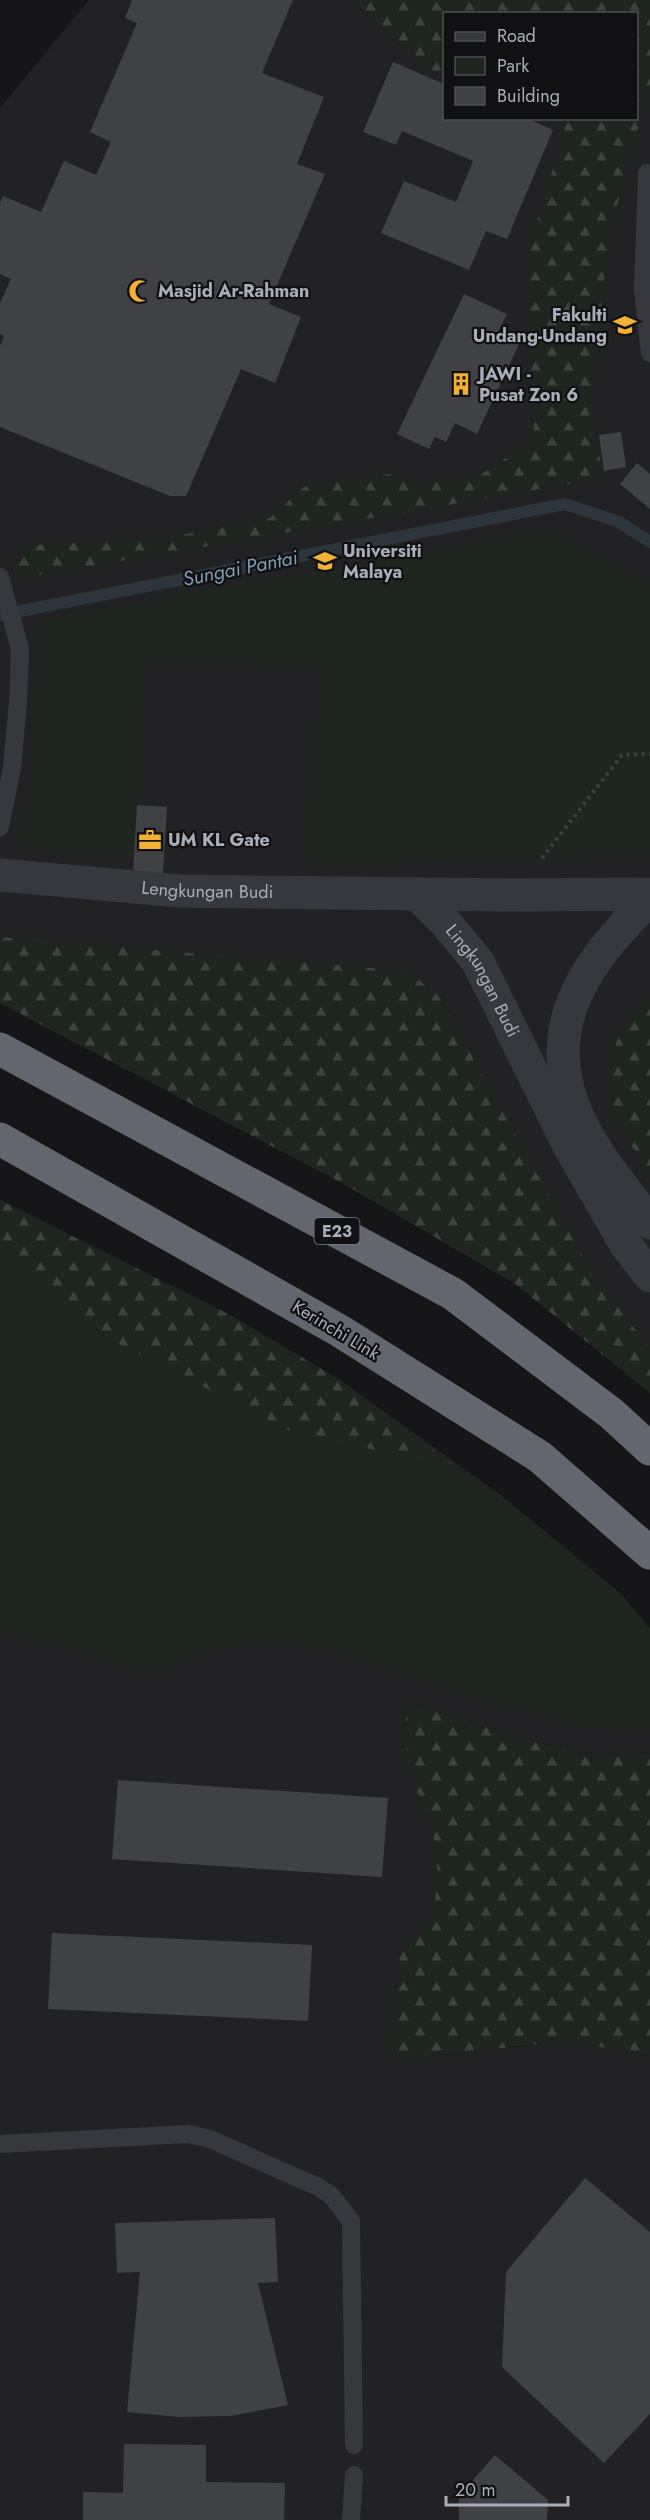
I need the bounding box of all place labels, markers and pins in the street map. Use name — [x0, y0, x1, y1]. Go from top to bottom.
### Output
mosque icon: Masjid Ar-Rahman — [127, 278, 153, 304]
place label: Masjid Ar-Rahman — [158, 278, 309, 304]
place label: Fakulti Undang-Undang — [473, 302, 607, 349]
school or university icon: Fakulti Undang-Undang — [612, 312, 638, 338]
place label: JAWI - Pusat Zon 6 — [476, 361, 578, 408]
building icon: JAWI - Pusat Zon 6 — [448, 371, 474, 397]
place label: Universiti Malaya — [343, 538, 422, 585]
school or university icon: Universiti Malaya — [312, 548, 338, 574]
office icon: UM KL Gate — [137, 827, 163, 853]
place label: UM KL Gate — [168, 827, 270, 853]

